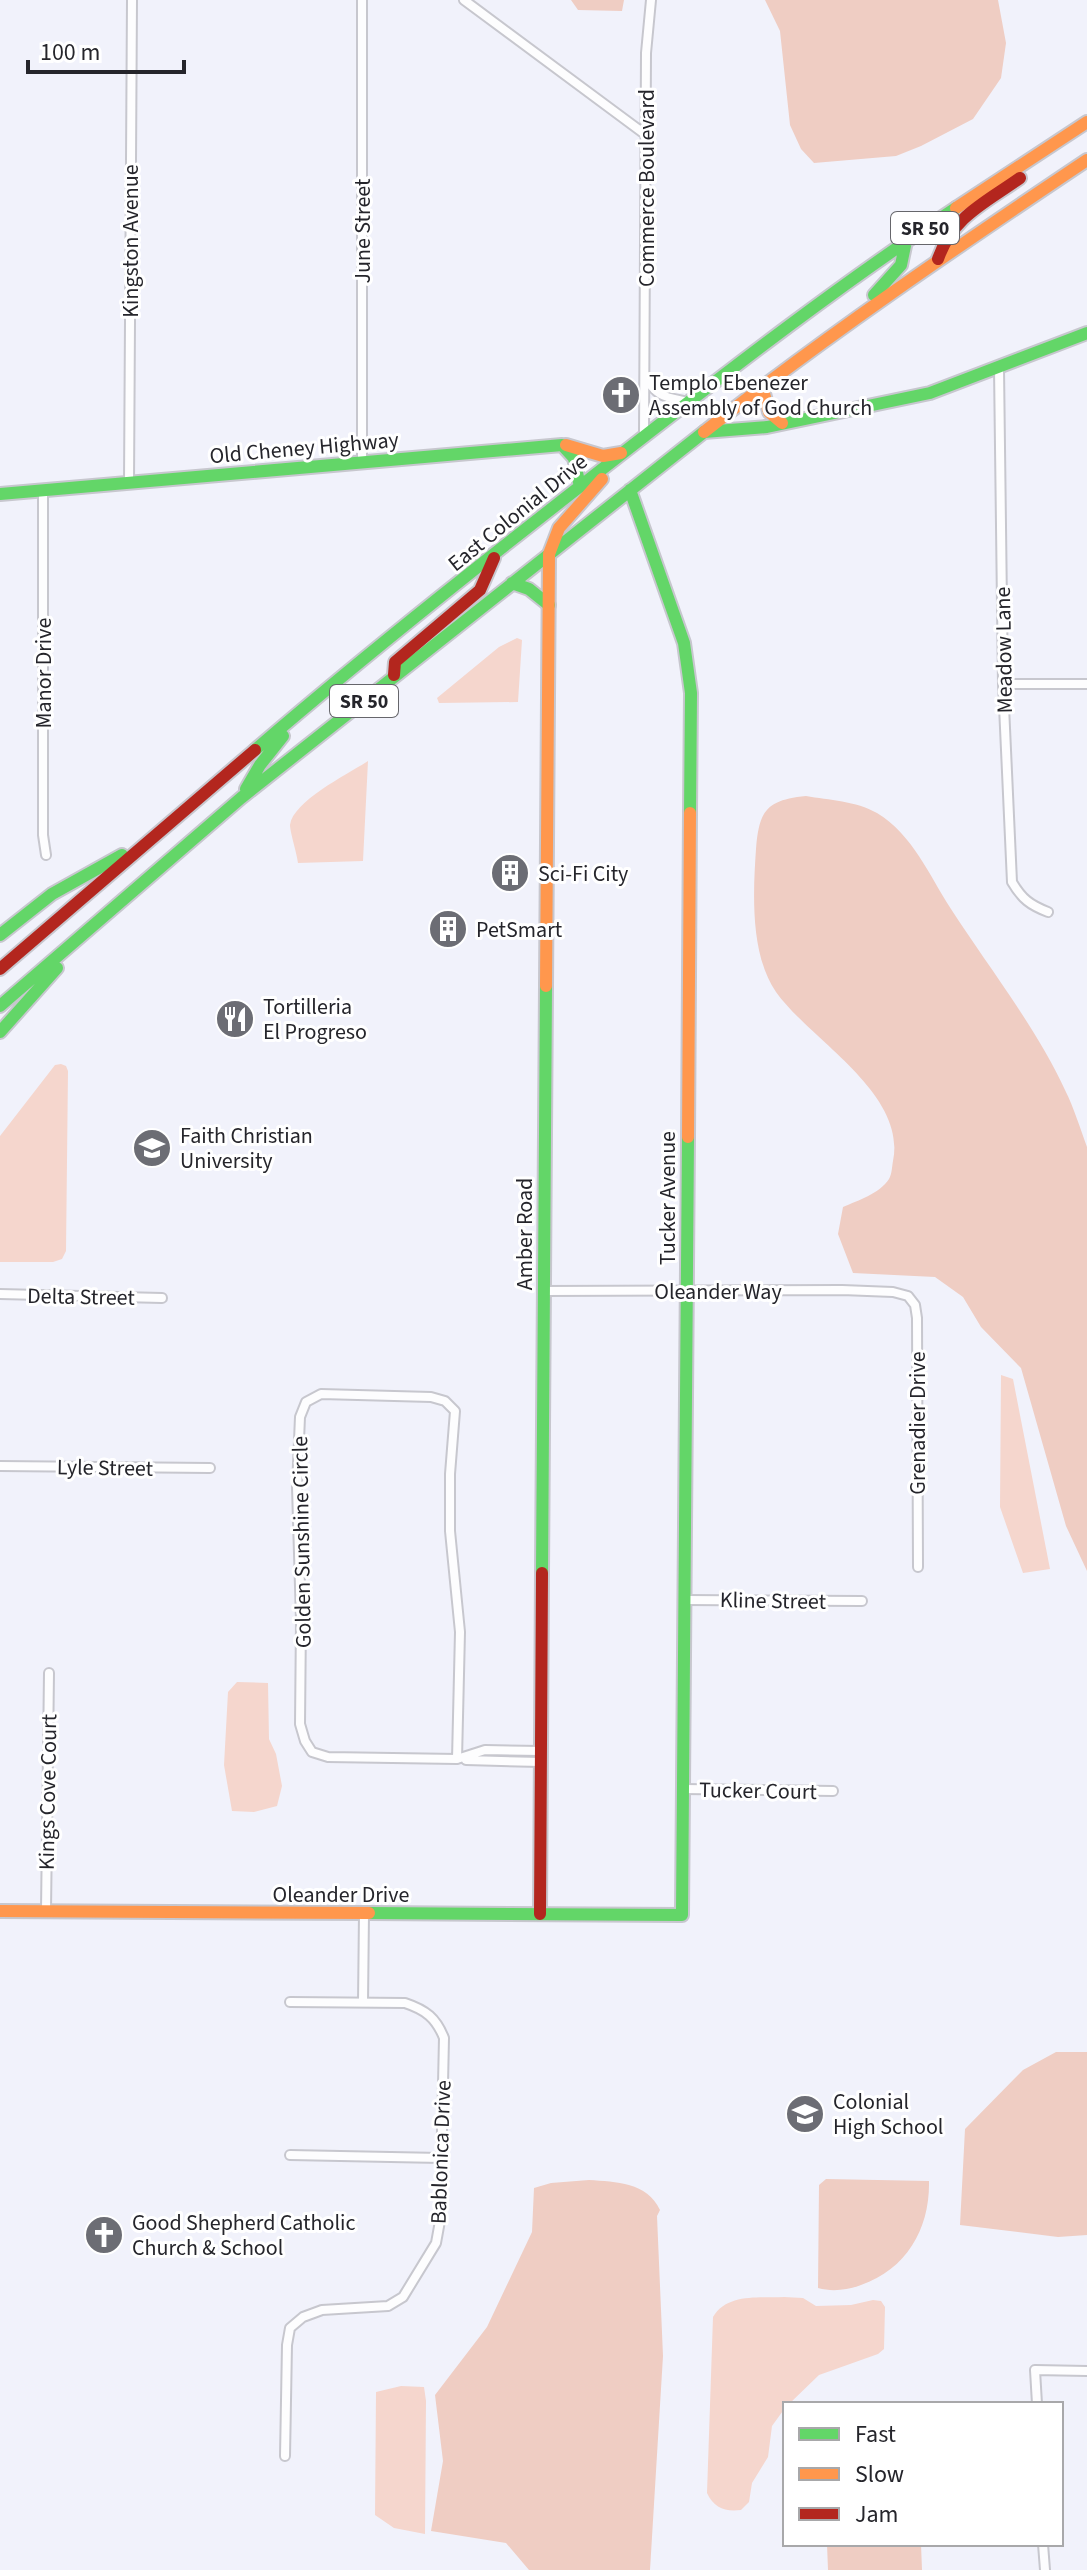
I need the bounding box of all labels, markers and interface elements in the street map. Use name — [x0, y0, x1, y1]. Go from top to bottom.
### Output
scale bar — [28, 24, 184, 74]
text: 100 m — [40, 35, 100, 70]
street label: Commerce Boulevard — [631, 89, 663, 287]
street label: Kingston Avenue — [115, 164, 147, 318]
street label: June Street — [347, 178, 379, 283]
road number: SR 50 — [891, 212, 959, 244]
place label: Templo Ebenezer Assembly of God Church — [649, 367, 872, 424]
church icon: Templo Ebenezer Assembly of God Church — [600, 374, 642, 416]
street label: Old Cheney Highway — [208, 424, 401, 472]
street label: East Colonial Drive — [441, 446, 594, 579]
street label: Meadow Lane — [987, 586, 1021, 714]
street label: Manor Drive — [28, 618, 60, 728]
road number: SR 50 — [330, 685, 398, 717]
building icon: Sci-Fi City — [489, 852, 531, 894]
place label: Sci-Fi City — [538, 858, 629, 890]
building icon: PetSmart — [427, 908, 469, 950]
place label: PetSmart — [476, 914, 563, 946]
place label: Tortilleria El Progreso — [263, 991, 367, 1048]
restaurant icon: Tortilleria El Progreso — [214, 998, 256, 1040]
place label: Faith Christian University — [180, 1120, 313, 1177]
school or university icon: Faith Christian University — [131, 1127, 173, 1169]
street label: Tucker Avenue — [652, 1131, 684, 1265]
street label: Amber Road — [509, 1178, 541, 1290]
street label: Oleander Way — [654, 1276, 782, 1308]
street label: Delta Street — [27, 1280, 136, 1314]
street label: Grenadier Drive — [902, 1351, 934, 1495]
street label: Golden Sunshine Circle — [284, 1435, 320, 1648]
street label: Lyle Street — [57, 1451, 154, 1485]
street label: Kline Street — [720, 1584, 827, 1618]
street label: Kings Cove Court — [31, 1713, 65, 1870]
street label: Tucker Court — [699, 1774, 818, 1808]
street label: Oleander Drive — [273, 1879, 409, 1911]
street label: Bablonica Drive — [422, 2079, 460, 2225]
place label: Colonial High School — [833, 2086, 943, 2143]
school or university icon: Colonial High School — [784, 2093, 826, 2135]
place label: Good Shepherd Catholic Church & School — [132, 2207, 356, 2264]
church icon: Good Shepherd Catholic Church & School — [83, 2214, 125, 2256]
legend — [783, 2402, 1063, 2546]
text: Fast — [855, 2417, 896, 2452]
text: Slow — [855, 2457, 904, 2492]
text: Jam — [855, 2497, 899, 2532]

